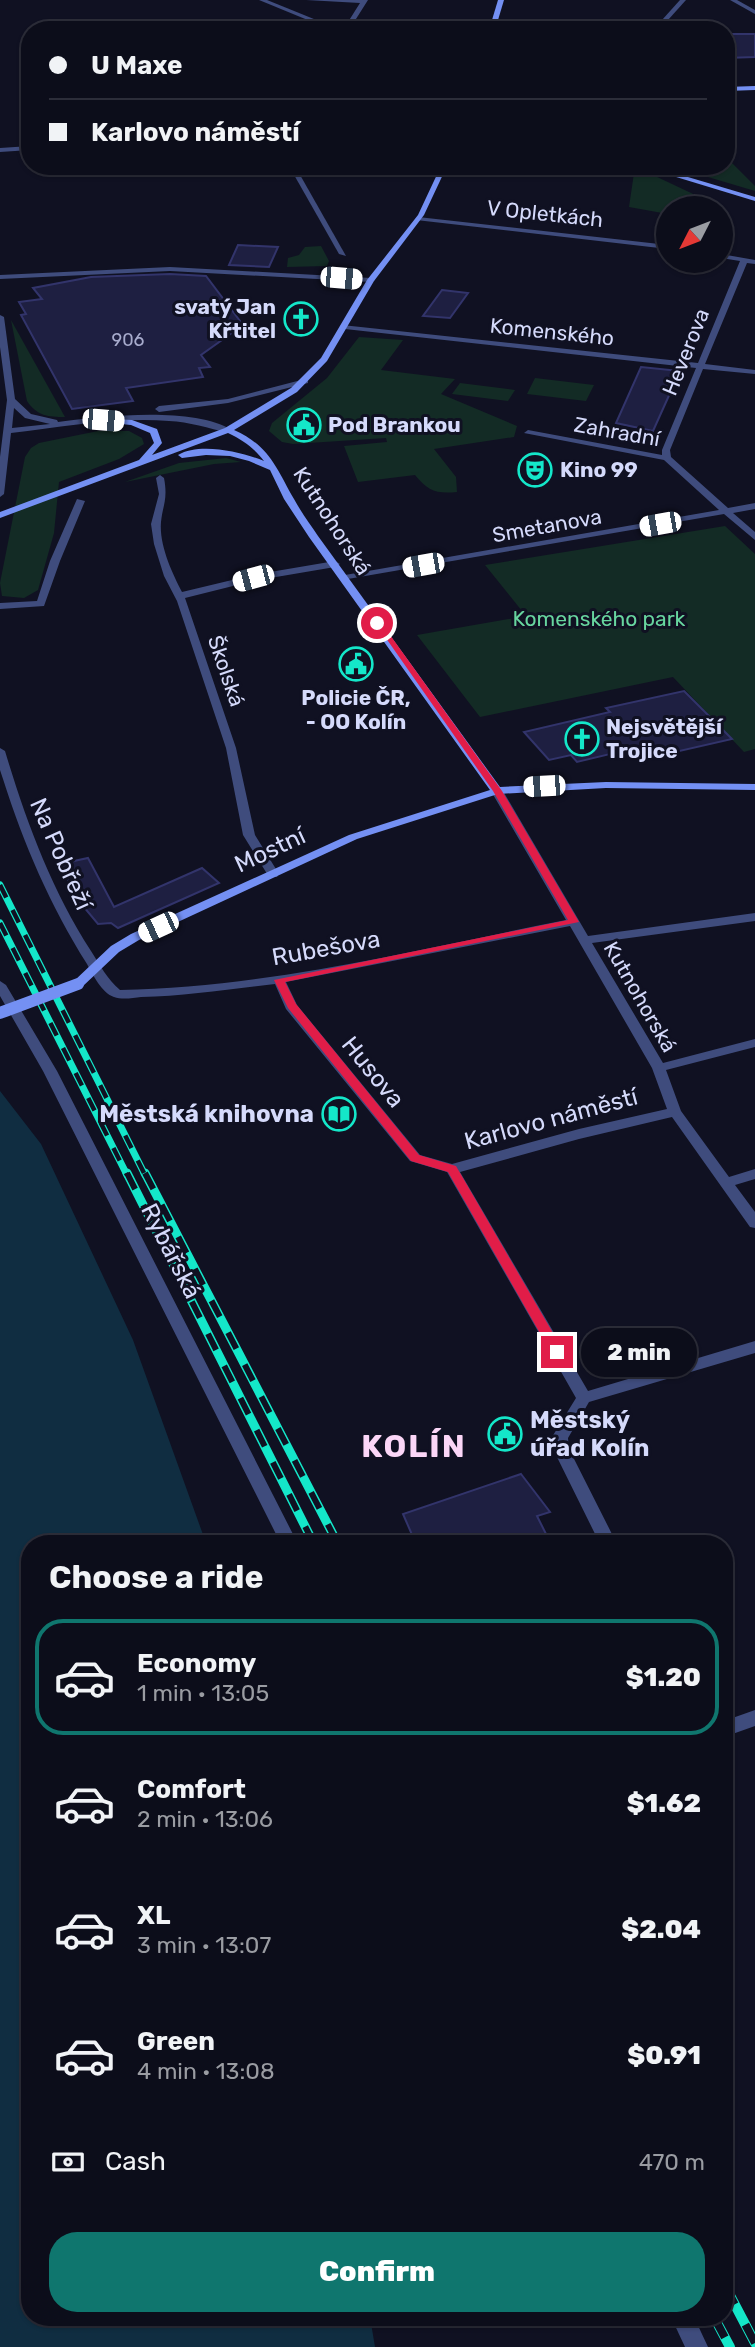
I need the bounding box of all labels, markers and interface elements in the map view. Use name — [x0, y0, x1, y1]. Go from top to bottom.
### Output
text: U Maxe — [91, 50, 182, 81]
text: Karlovo náměstí — [91, 117, 300, 148]
street label: V Opletkách — [486, 195, 604, 232]
north arrow — [656, 196, 733, 273]
map controls — [656, 196, 733, 273]
car — [320, 266, 363, 290]
place label: svatý Jan Křtitel — [174, 294, 276, 343]
church icon: svatý Jan Křtitel — [282, 300, 320, 338]
street label: Heverova — [657, 305, 714, 399]
street label: Komenského — [489, 313, 615, 350]
house number: 906 — [112, 329, 145, 351]
public building icon: Pod Brankou — [285, 406, 323, 444]
car — [82, 408, 125, 432]
place label: Pod Brankou — [328, 412, 461, 437]
street label: Zahradní — [572, 412, 663, 452]
theatre icon: Kino 99 — [516, 451, 554, 489]
place label: Kino 99 — [560, 457, 638, 482]
street label: Kutnohorská — [288, 462, 377, 579]
street label: Smetanova — [490, 504, 603, 547]
car — [638, 510, 683, 538]
car — [401, 551, 446, 579]
car — [230, 562, 277, 594]
park label: Komenského park — [513, 606, 686, 631]
route start — [361, 607, 393, 639]
street label: Školská — [203, 632, 250, 710]
public building icon: Policie ČR, - OO Kolín — [337, 645, 375, 683]
place label: Policie ČR, - OO Kolín — [301, 685, 411, 734]
place label: Nejsvětější Trojice — [606, 714, 724, 763]
church icon: Nejsvětější Trojice — [563, 720, 601, 758]
car — [523, 774, 566, 798]
street label: Na Pobřeží — [24, 794, 99, 915]
street label: Mostní — [230, 821, 311, 878]
car — [135, 909, 182, 945]
street label: Rubešova — [270, 925, 382, 971]
street label: Kutnohorská — [599, 937, 682, 1056]
street label: Husova — [336, 1031, 410, 1113]
street label: Karlovo náměstí — [461, 1082, 642, 1156]
library icon: Městská knihovna — [320, 1095, 358, 1133]
place label: Městská knihovna — [99, 1100, 314, 1128]
street label: Rybářská — [135, 1199, 207, 1303]
callout: 2 min — [582, 1328, 697, 1376]
route end — [541, 1336, 573, 1368]
text: 2 min — [607, 1338, 671, 1366]
place label: Městský úřad Kolín — [530, 1406, 650, 1462]
public building icon: Městský úřad Kolín — [486, 1415, 524, 1453]
district label: KOLÍN — [361, 1427, 467, 1465]
text: Choose a ride — [49, 1558, 263, 1596]
icon: car — [53, 1646, 116, 1709]
text: Economy — [137, 1648, 256, 1679]
text: $1.20 — [626, 1662, 701, 1693]
text: 1 min · 13:05 — [137, 1679, 269, 1707]
icon: car — [53, 1772, 116, 1835]
text: Comfort — [137, 1774, 246, 1805]
text: $1.62 — [627, 1788, 701, 1819]
text: 2 min · 13:06 — [137, 1805, 273, 1833]
icon: car — [53, 1898, 116, 1961]
text: XL — [137, 1900, 170, 1931]
text: $2.04 — [621, 1914, 701, 1945]
text: 3 min · 13:07 — [137, 1931, 271, 1959]
icon: car — [53, 2024, 116, 2087]
text: Green — [137, 2026, 215, 2057]
text: $0.91 — [627, 2040, 701, 2071]
text: 4 min · 13:08 — [137, 2057, 275, 2085]
icon: cash — [49, 2143, 87, 2181]
text: Cash — [105, 2146, 166, 2177]
text: 470 m — [639, 2148, 705, 2176]
button: Confirm — [49, 2232, 705, 2312]

